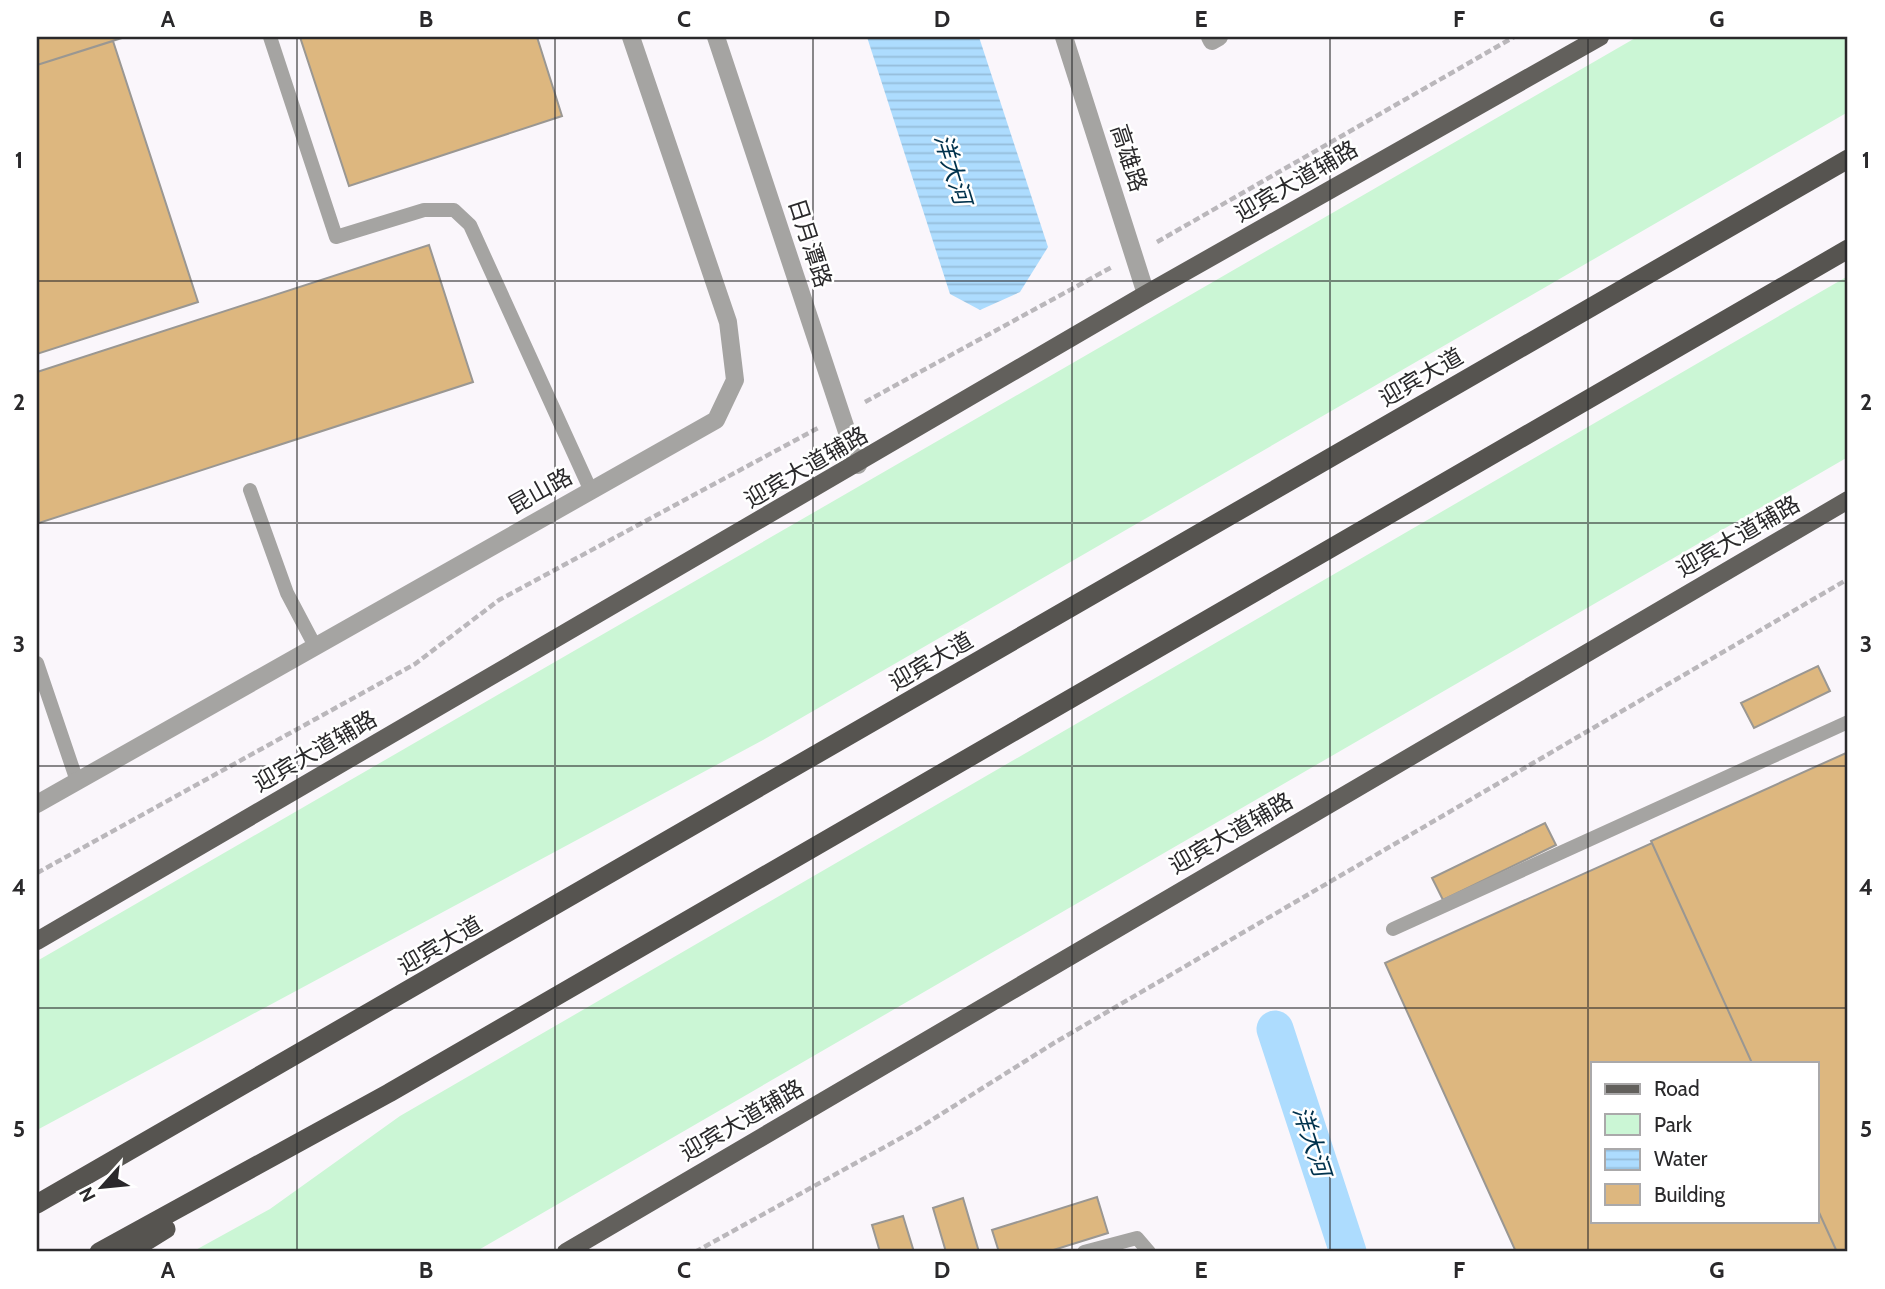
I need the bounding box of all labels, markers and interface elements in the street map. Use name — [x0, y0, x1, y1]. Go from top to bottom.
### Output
text: A — [161, 5, 176, 33]
text: B — [419, 5, 433, 33]
text: C — [677, 5, 691, 33]
text: D — [934, 5, 950, 33]
text: E — [1194, 5, 1208, 33]
text: F — [1453, 5, 1465, 33]
text: G — [1709, 5, 1725, 33]
street label: 高雄路 — [1105, 121, 1153, 195]
water label: 洋大河 — [929, 130, 979, 211]
street label: 迎宾大道辅路 — [1229, 134, 1363, 228]
text: 1 — [15, 146, 23, 174]
text: 1 — [1862, 146, 1870, 174]
street label: 日月潭路 — [782, 195, 838, 291]
street label: 迎宾大道 — [1374, 342, 1468, 412]
text: 2 — [13, 388, 25, 416]
text: 2 — [1860, 388, 1872, 416]
street label: 迎宾大道辅路 — [739, 420, 873, 514]
street label: 昆山路 — [503, 462, 577, 520]
street label: 迎宾大道辅路 — [1671, 489, 1805, 583]
street label: 迎宾大道 — [884, 626, 978, 696]
text: 3 — [13, 630, 25, 658]
text: 3 — [1860, 630, 1872, 658]
street label: 迎宾大道辅路 — [248, 704, 382, 798]
street label: 迎宾大道辅路 — [1164, 786, 1298, 880]
text: 4 — [12, 873, 26, 901]
text: 4 — [1859, 873, 1873, 901]
street label: 迎宾大道 — [393, 910, 487, 980]
legend — [1591, 1062, 1818, 1222]
street label: 迎宾大道辅路 — [675, 1073, 809, 1167]
text: Road — [1654, 1076, 1700, 1101]
water label: 洋大河 — [1287, 1102, 1338, 1184]
text: Park — [1654, 1112, 1692, 1137]
text: 5 — [13, 1115, 25, 1143]
text: 5 — [1860, 1115, 1872, 1143]
text: Water — [1654, 1146, 1708, 1171]
north arrow — [66, 1152, 136, 1222]
text: Building — [1654, 1182, 1726, 1207]
text: N — [74, 1183, 101, 1206]
text: A — [161, 1256, 176, 1284]
text: B — [419, 1256, 433, 1284]
text: C — [677, 1256, 691, 1284]
text: D — [934, 1256, 950, 1284]
text: E — [1194, 1256, 1208, 1284]
text: F — [1453, 1256, 1465, 1284]
text: G — [1709, 1256, 1725, 1284]

